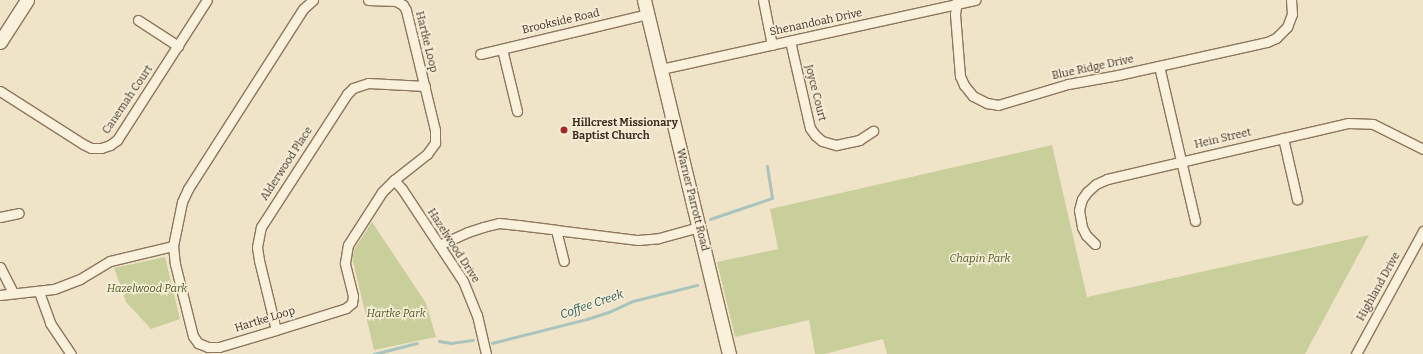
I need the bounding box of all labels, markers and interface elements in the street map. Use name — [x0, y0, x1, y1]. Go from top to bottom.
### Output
street label: Brookside Road — [521, 7, 601, 37]
street label: Shenandoah Drive — [768, 7, 864, 39]
street label: Hartke Loop — [412, 10, 440, 74]
street label: Blue Ridge Drive — [1051, 53, 1135, 83]
street label: Canemah Court — [100, 63, 156, 137]
street label: Joyce Court — [802, 63, 828, 123]
place label: Hillcrest Missionary Baptist Church — [572, 117, 678, 143]
street label: Alderwood Place — [258, 125, 316, 203]
marker: Hillcrest Missionary Baptist Church — [559, 125, 569, 135]
street label: Hein Street — [1193, 126, 1253, 152]
street label: Warner Parrott Road — [673, 147, 711, 253]
street label: Hazelwood Drive — [424, 206, 482, 286]
street label: Highland Drive — [1355, 250, 1403, 324]
park label: Chapin Park — [950, 252, 1010, 266]
park label: Hazelwood Park — [107, 282, 187, 296]
water label: Coffee Creek — [559, 287, 625, 323]
street label: Hartke Loop — [233, 305, 297, 335]
park label: Hartke Park — [366, 307, 426, 321]

